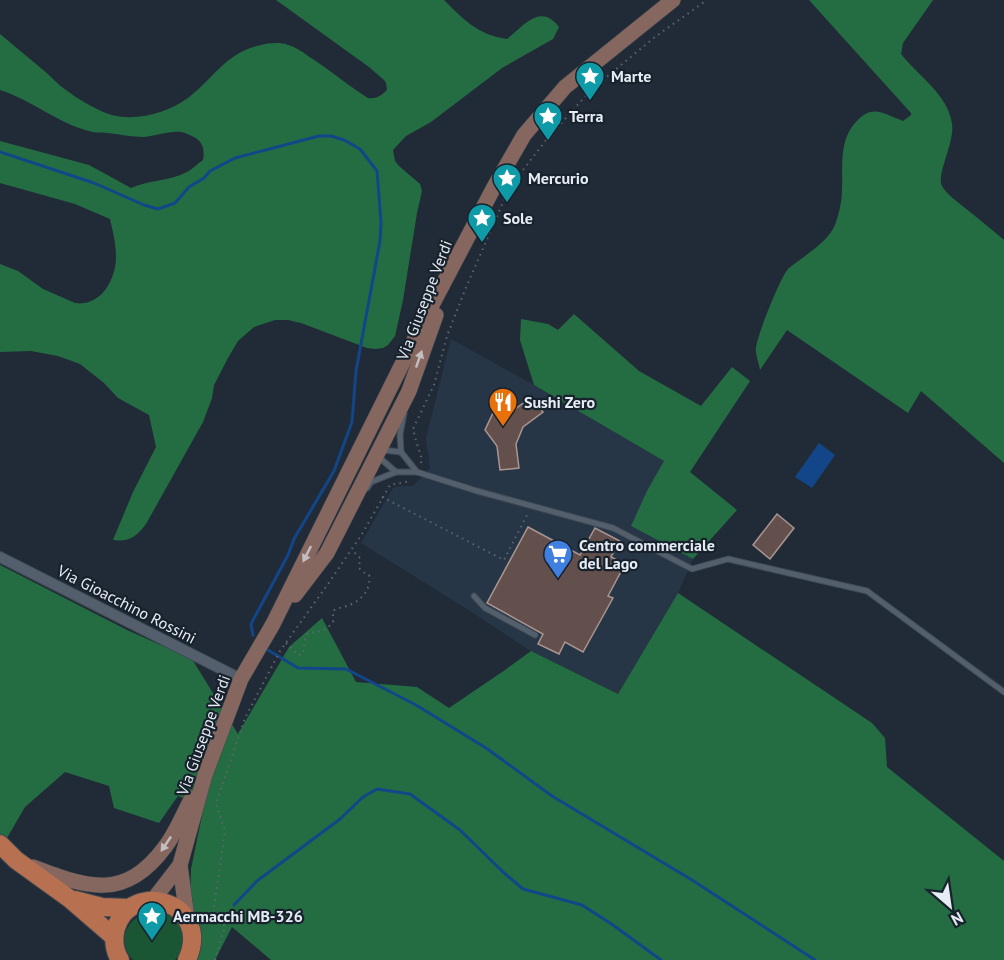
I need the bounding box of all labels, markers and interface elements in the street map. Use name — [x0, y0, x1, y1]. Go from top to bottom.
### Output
place icon: Marte — [574, 60, 606, 102]
place label: Marte — [611, 66, 651, 86]
place icon: Terra — [532, 100, 564, 142]
place label: Terra — [569, 106, 603, 126]
place icon: Mercurio — [491, 162, 523, 204]
place label: Mercurio — [528, 168, 589, 188]
place icon: Sole — [466, 202, 498, 244]
place label: Sole — [503, 208, 533, 228]
street label: Via Giuseppe Verdi — [392, 237, 456, 364]
one-way arrow — [415, 350, 425, 368]
restaurant icon: Sushi Zero — [487, 386, 519, 428]
place label: Sushi Zero — [524, 392, 595, 412]
place label: Centro commerciale del Lago — [579, 535, 715, 573]
supermarket icon: Centro commerciale del Lago — [542, 538, 574, 580]
one-way arrow — [302, 546, 312, 563]
street label: Via Gioacchino Rossini — [53, 560, 200, 648]
street label: Via Giuseppe Verdi — [172, 672, 234, 799]
one-way arrow — [161, 836, 172, 852]
north arrow — [920, 876, 980, 936]
place icon: Aermacchi MB-326 — [136, 900, 168, 942]
place label: Aermacchi MB-326 — [173, 906, 303, 926]
text: N — [948, 908, 967, 930]

